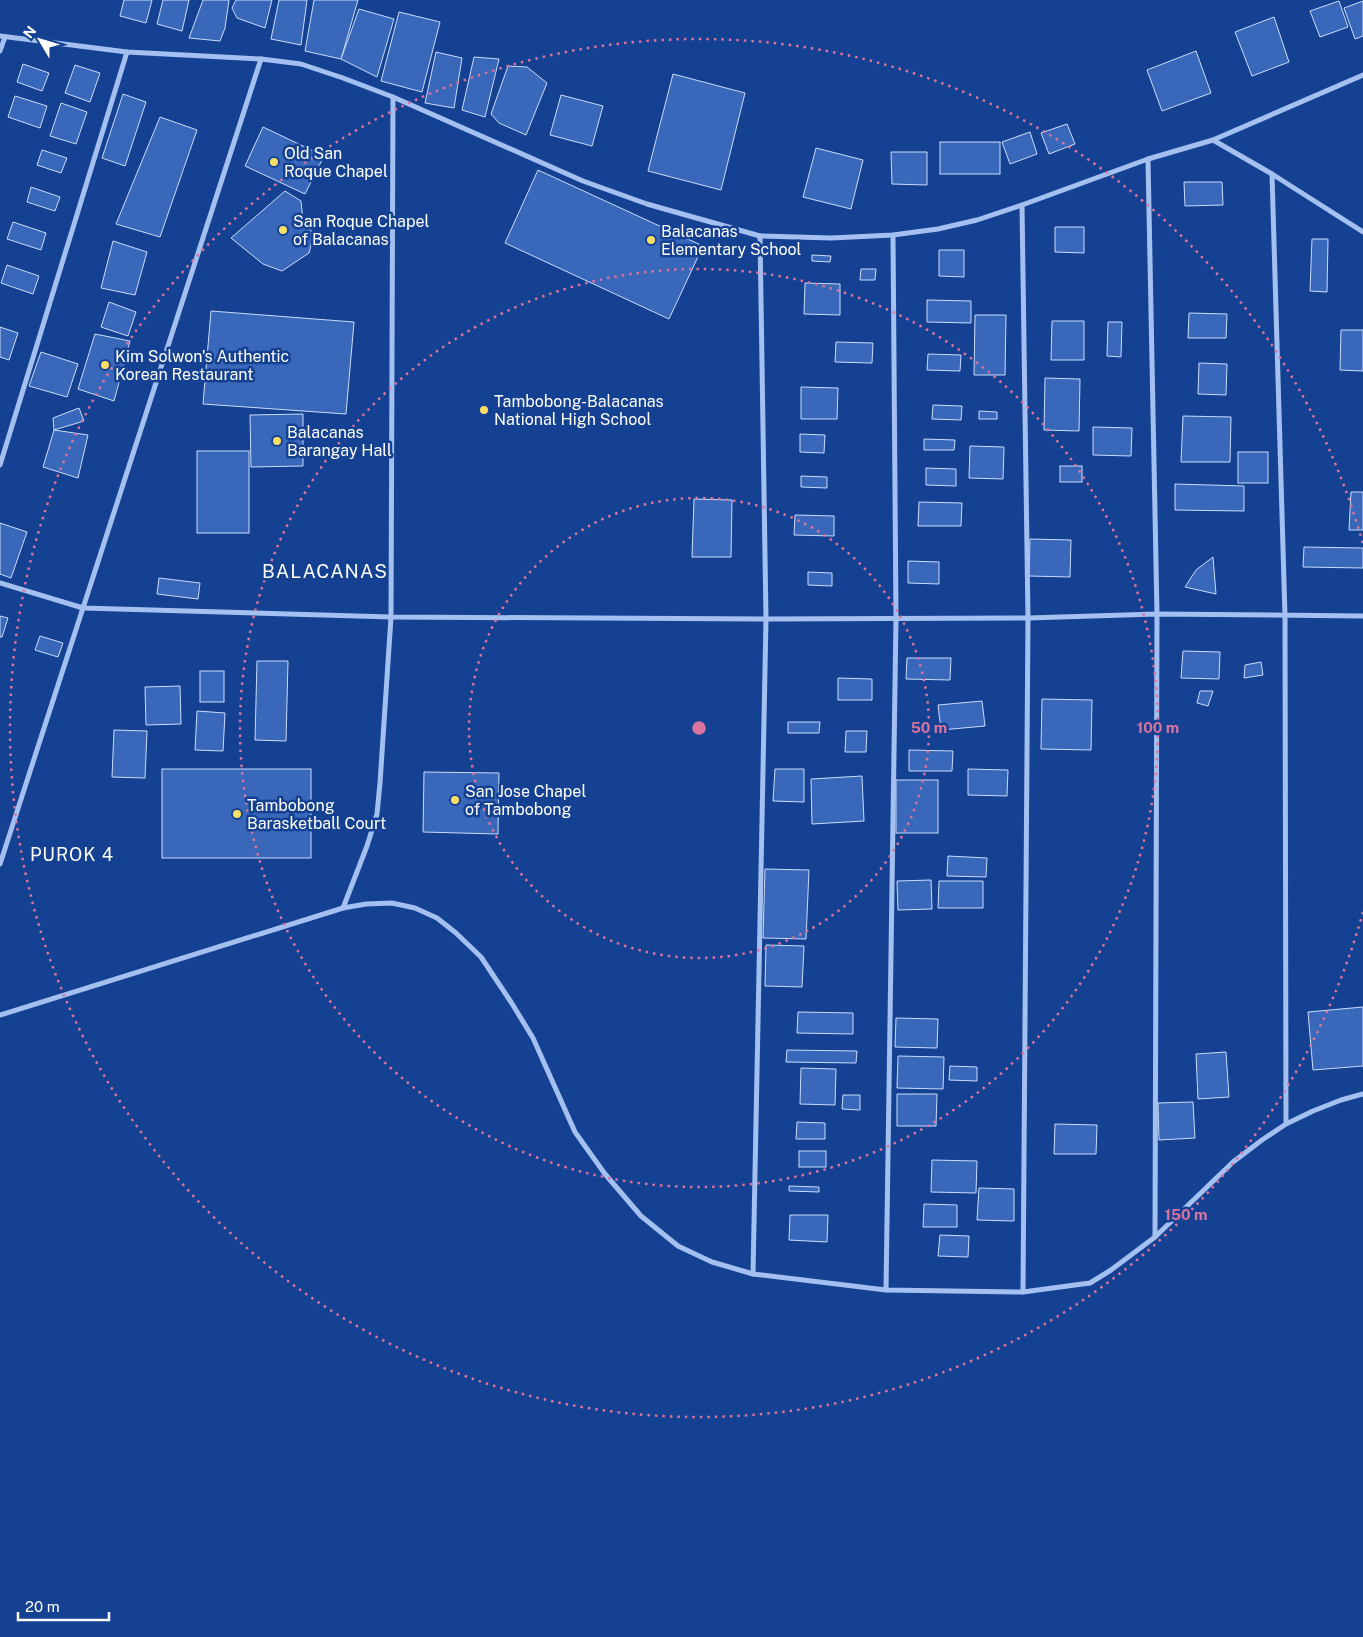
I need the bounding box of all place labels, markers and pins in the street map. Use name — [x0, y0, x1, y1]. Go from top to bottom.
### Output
place label: Old San Roque Chapel — [284, 144, 388, 181]
marker: Old San Roque Chapel — [268, 156, 280, 168]
place label: San Roque Chapel of Balacanas — [293, 212, 430, 249]
place label: Balacanas Elementary School — [661, 222, 802, 259]
marker: San Roque Chapel of Balacanas — [277, 224, 289, 236]
marker: Balacanas Elementary School — [645, 234, 657, 246]
place label: Kim Solwon's Authentic Korean Restaurant — [115, 347, 289, 384]
marker: Kim Solwon's Authentic Korean Restaurant — [99, 359, 111, 371]
place label: Tambobong-Balacanas National High School — [494, 392, 664, 429]
marker: Tambobong-Balacanas National High School — [478, 404, 490, 416]
place label: Balacanas Barangay Hall — [287, 423, 392, 460]
marker: Balacanas Barangay Hall — [271, 435, 283, 447]
centre of rings — [690, 719, 708, 737]
place label: San Jose Chapel of Tambobong — [465, 782, 586, 819]
marker: San Jose Chapel of Tambobong — [449, 794, 461, 806]
place label: Tambobong Barasketball Court — [247, 796, 386, 833]
marker: Tambobong Barasketball Court — [231, 808, 243, 820]

